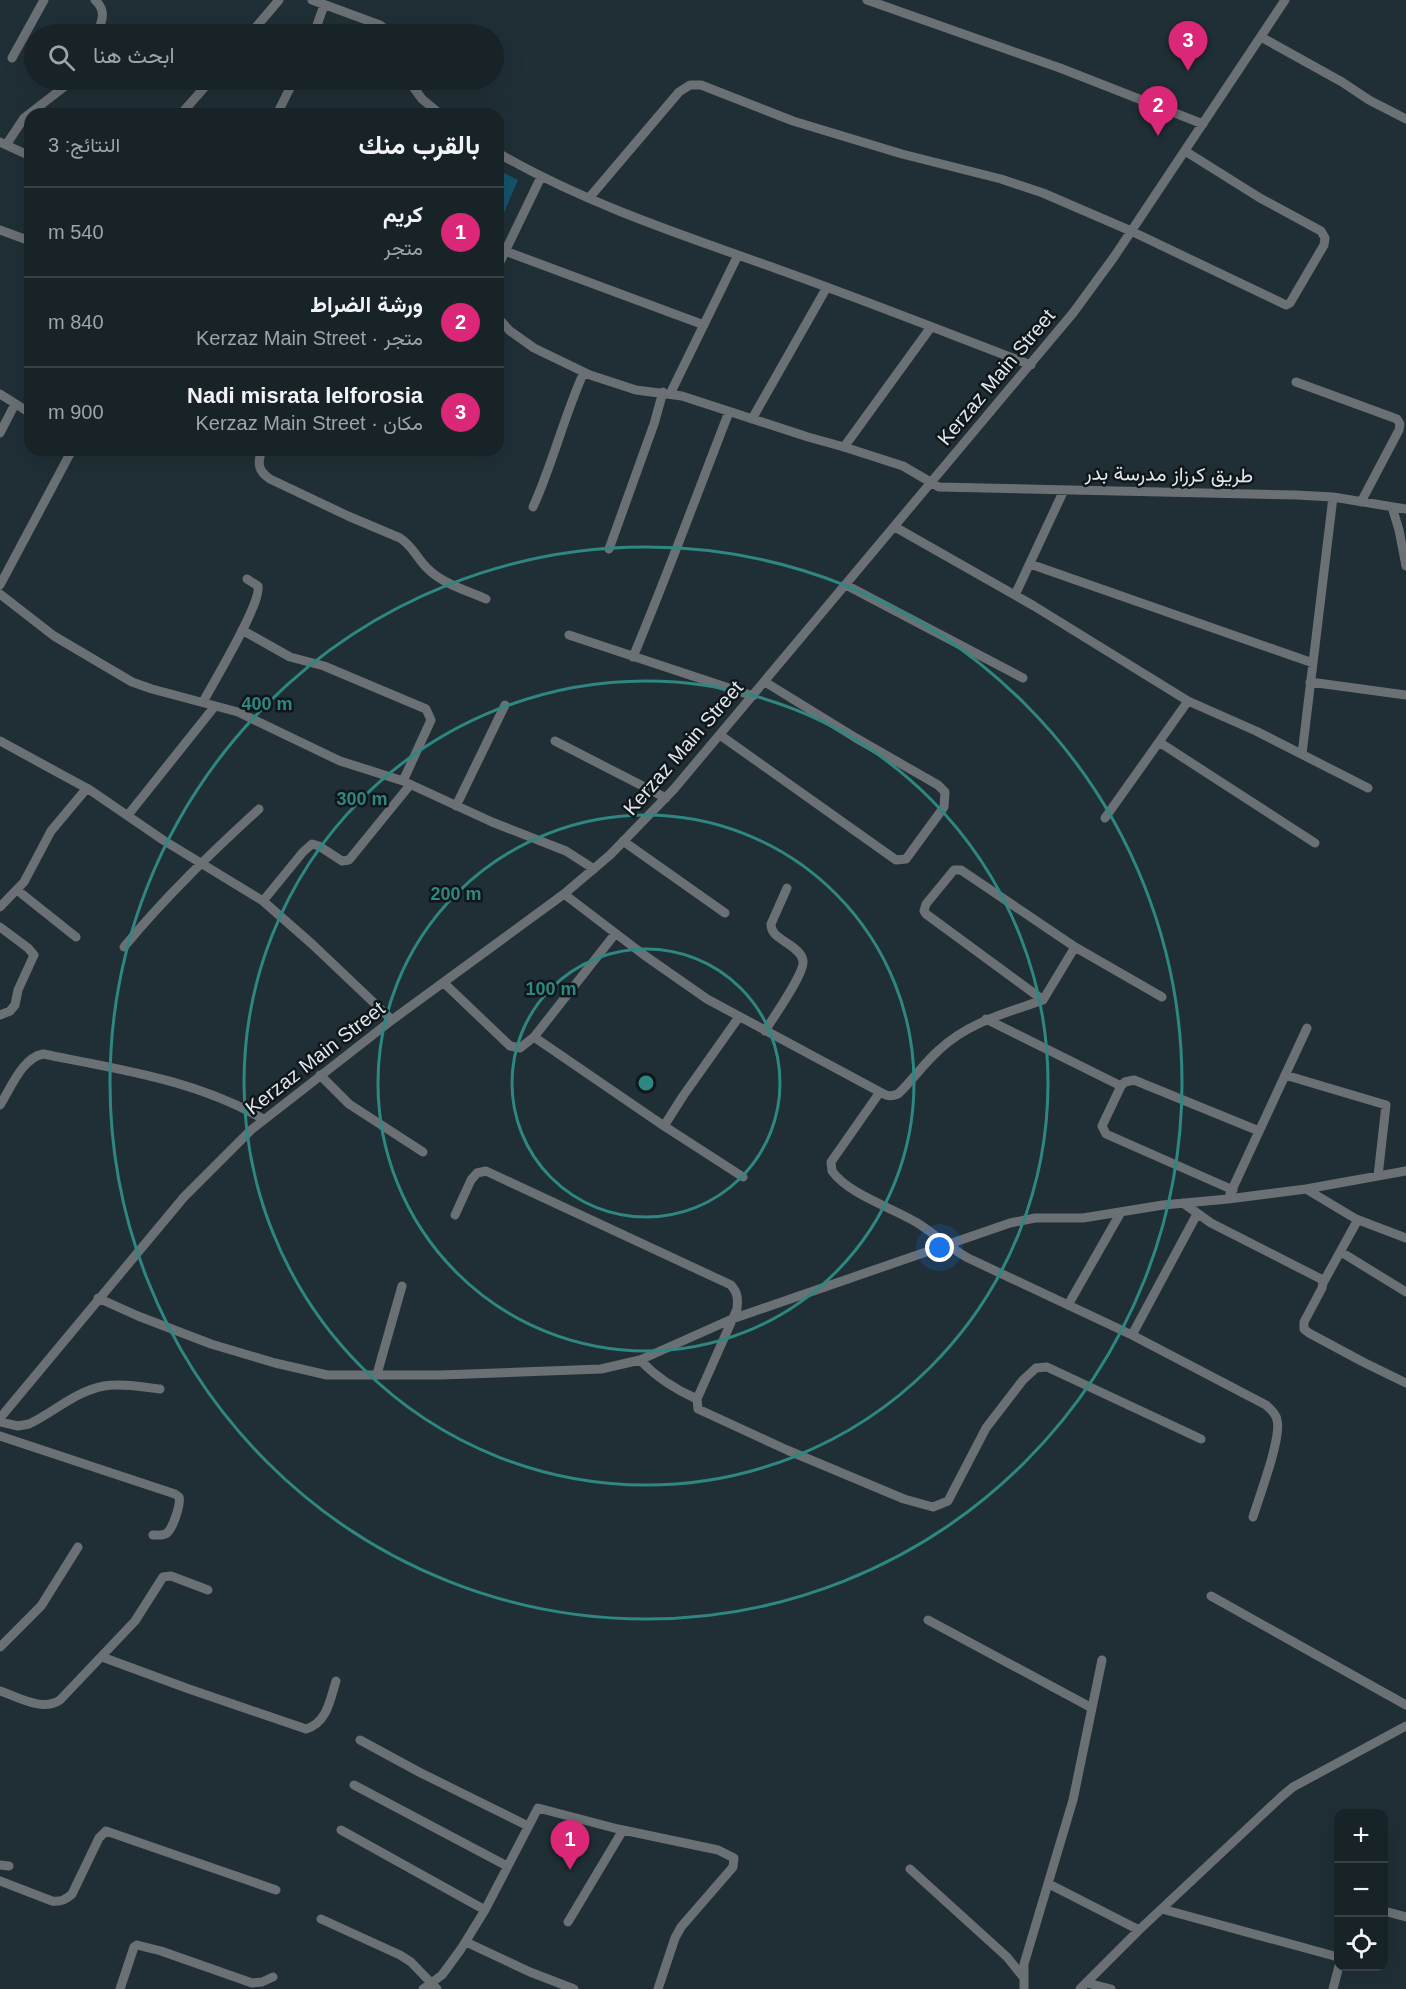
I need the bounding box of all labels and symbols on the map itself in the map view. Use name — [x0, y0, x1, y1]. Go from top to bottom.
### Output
pin: 3 — [1168, 22, 1208, 71]
pin: 2 — [1138, 86, 1178, 136]
street label: Kerzaz Main Street — [933, 304, 1059, 449]
street label: طريق كرزاز مدرسة بدر — [1084, 462, 1253, 488]
street label: Kerzaz Main Street — [619, 676, 747, 819]
text: 400 m — [241, 694, 293, 714]
text: 300 m — [336, 789, 388, 809]
text: 200 m — [430, 884, 482, 904]
text: 100 m — [525, 979, 577, 999]
street label: Kerzaz Main Street — [241, 997, 389, 1119]
centre of rings — [636, 1073, 656, 1093]
your location — [925, 1233, 954, 1262]
pin: 1 — [550, 1820, 590, 1870]

